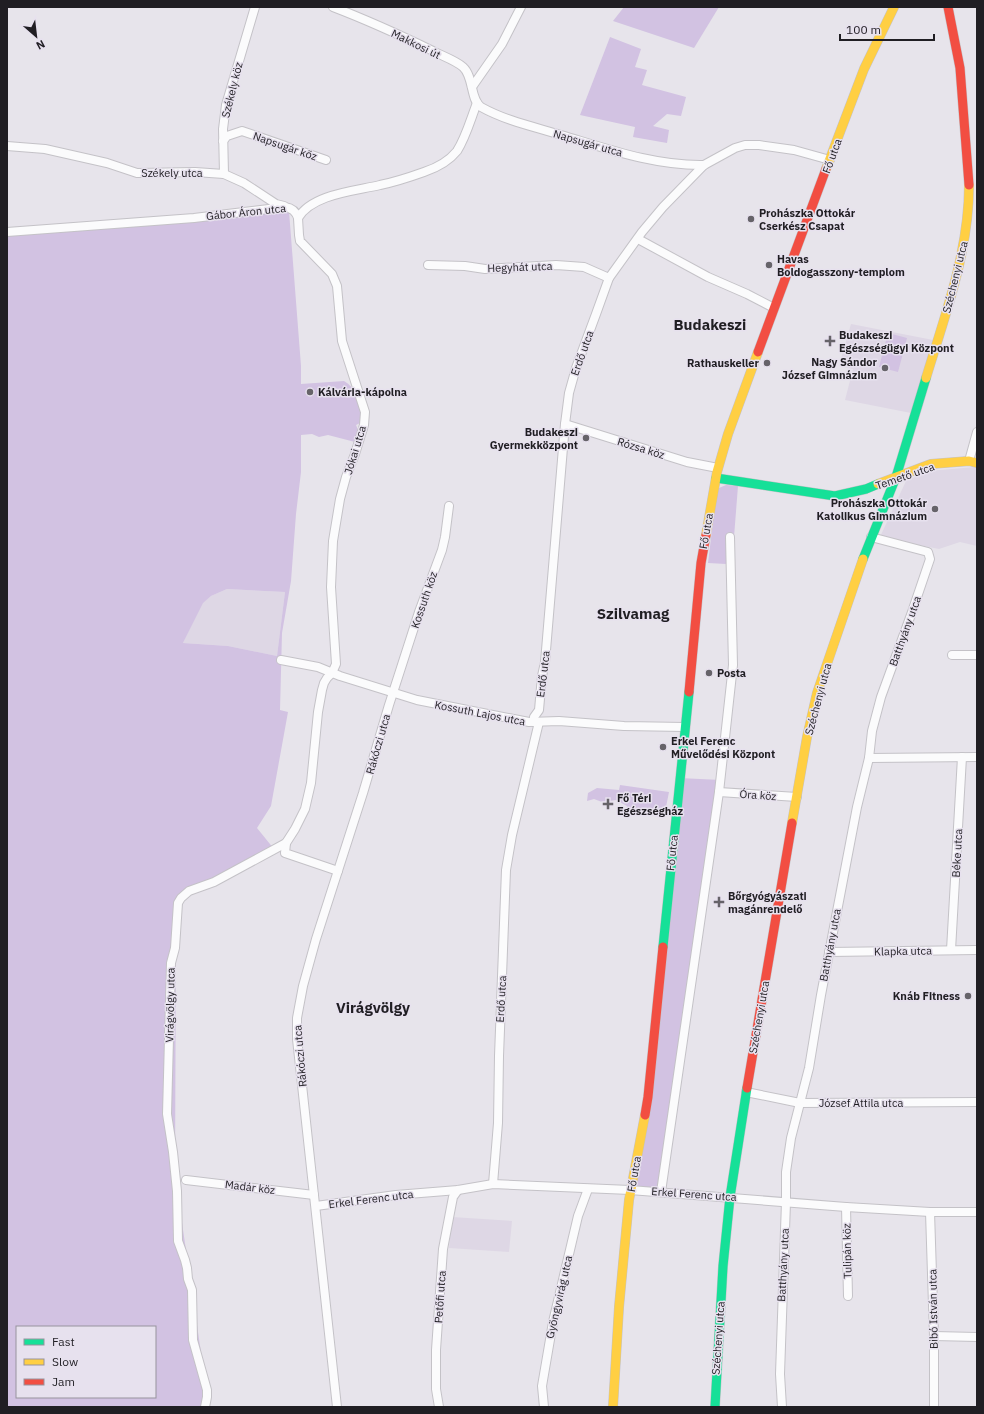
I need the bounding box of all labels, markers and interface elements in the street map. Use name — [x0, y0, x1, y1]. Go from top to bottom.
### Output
north arrow — [16, 16, 56, 56]
scale bar — [840, 16, 934, 42]
text: 100 m — [846, 22, 881, 37]
street label: Makkosi út — [389, 26, 443, 62]
text: N — [34, 37, 47, 53]
street label: Székely köz — [218, 61, 246, 119]
street label: Napsugár utca — [552, 126, 624, 160]
street label: Napsugár köz — [251, 129, 319, 163]
street label: Fő utca — [819, 137, 845, 175]
street label: Székely utca — [141, 166, 203, 180]
street label: Gábor Áron utca — [205, 201, 287, 223]
place label: Prohászka Ottokár Cserkész Csapat — [759, 206, 856, 233]
marker: Prohászka Ottokár Cserkész Csapat — [746, 214, 756, 224]
street label: Széchenyi utca — [939, 239, 971, 314]
place label: Havas Boldogasszony-templom — [777, 252, 905, 279]
street label: Hegyhát utca — [487, 259, 553, 275]
marker: Havas Boldogasszony-templom — [764, 260, 774, 270]
district label: Budakeszi — [674, 315, 746, 334]
street label: Erdő utca — [567, 328, 597, 377]
place label: Budakeszi Egészségügyi Központ — [839, 328, 954, 355]
marker: Budakeszi Egészségügyi Központ — [824, 335, 836, 347]
place label: Nagy Sándor József Gimnázium — [782, 355, 878, 382]
place label: Rathauskeller — [687, 356, 760, 370]
marker: Rathauskeller — [762, 358, 772, 368]
marker: Nagy Sándor József Gimnázium — [880, 363, 890, 373]
place label: Kálvária-kápolna — [318, 385, 407, 399]
marker: Kálvária-kápolna — [305, 387, 315, 397]
street label: Jókai utca — [341, 424, 369, 476]
place label: Budakeszi Gyermekközpont — [490, 425, 578, 452]
marker: Budakeszi Gyermekközpont — [581, 433, 591, 443]
street label: Rózsa köz — [616, 434, 666, 462]
street label: Temető utca — [874, 459, 936, 493]
place label: Prohászka Ottokár Katolikus Gimnázium — [817, 496, 928, 523]
marker: Prohászka Ottokár Katolikus Gimnázium — [930, 504, 940, 514]
street label: Fő utca — [696, 512, 716, 550]
street label: Kossuth köz — [408, 570, 440, 630]
street label: Batthyány utca — [886, 594, 924, 668]
district label: Szilvamag — [597, 604, 670, 623]
street label: Erdő utca — [533, 650, 553, 698]
street label: Széchenyi utca — [802, 661, 834, 736]
place label: Posta — [717, 666, 746, 680]
marker: Posta — [704, 668, 714, 678]
street label: Kossuth Lajos utca — [433, 697, 527, 729]
street label: Rákóczi utca — [363, 712, 393, 776]
place label: Erkel Ferenc Művelődési Központ — [671, 734, 775, 761]
marker: Erkel Ferenc Művelődési Központ — [658, 742, 668, 752]
street label: Óra köz — [739, 787, 777, 803]
place label: Fő Téri Egészségház — [617, 791, 684, 818]
marker: Fő Téri Egészségház — [602, 798, 614, 810]
street label: Béke utca — [949, 828, 965, 878]
street label: Fő utca — [663, 834, 681, 872]
place label: Bőrgyógyászati magánrendelő — [728, 889, 807, 916]
marker: Bőrgyógyászati magánrendelő — [713, 896, 725, 908]
street label: Batthyány utca — [816, 907, 844, 983]
street label: Klapka utca — [874, 943, 932, 959]
street label: Virágvölgy utca — [162, 967, 178, 1043]
street label: Erdő utca — [493, 975, 509, 1023]
street label: Széchenyi utca — [746, 979, 772, 1055]
place label: Knáb Fitness — [893, 989, 960, 1003]
marker: Knáb Fitness — [963, 991, 973, 1001]
district label: Virágvölgy — [336, 998, 410, 1017]
street label: Rákóczi utca — [290, 1024, 310, 1088]
street label: József Attila utca — [819, 1096, 903, 1110]
street label: Fő utca — [624, 1155, 644, 1193]
street label: Madár köz — [224, 1177, 276, 1197]
street label: Erkel Ferenc utca — [651, 1184, 737, 1204]
street label: Erkel Ferenc utca — [328, 1187, 414, 1211]
street label: Tulipán köz — [840, 1223, 854, 1279]
street label: Batthyány utca — [774, 1228, 792, 1302]
street label: Gyöngyvirág utca — [543, 1254, 575, 1340]
street label: Bibó István utca — [925, 1269, 941, 1349]
street label: Petőfi utca — [431, 1270, 449, 1324]
street label: Széchenyi utca — [708, 1301, 728, 1375]
legend — [16, 1326, 156, 1398]
text: Fast — [52, 1334, 75, 1349]
text: Slow — [52, 1354, 78, 1369]
text: Jam — [52, 1374, 75, 1389]

